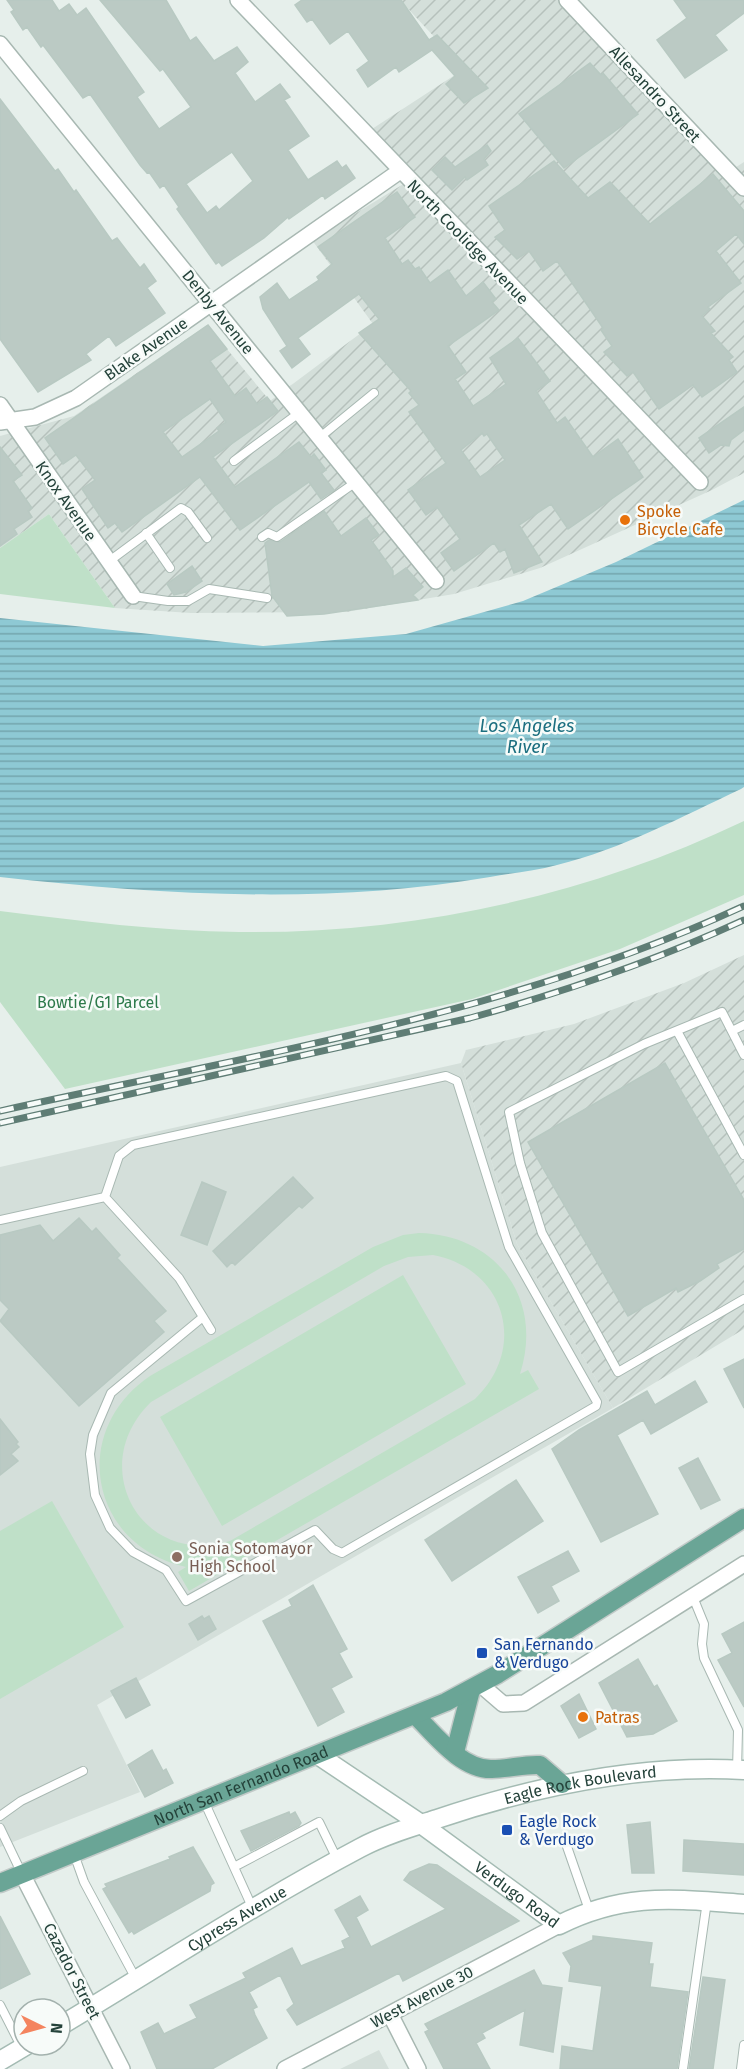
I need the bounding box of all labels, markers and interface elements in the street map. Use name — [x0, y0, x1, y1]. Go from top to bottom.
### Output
street label: Allesandro Street — [605, 42, 705, 146]
street label: North Coolidge Avenue — [403, 176, 533, 308]
street label: Denby Avenue — [178, 266, 258, 358]
street label: Blake Avenue — [101, 313, 191, 385]
street label: Knox Avenue — [32, 457, 100, 545]
place label: Spoke Bicycle Cafe — [637, 502, 723, 539]
marker: Spoke Bicycle Cafe — [618, 513, 632, 527]
water label: Los Angeles River — [480, 715, 574, 758]
park label: Bowtie/G1 Parcel — [37, 993, 159, 1012]
place label: Sonia Sotomayor High School — [189, 1539, 313, 1576]
marker: Sonia Sotomayor High School — [170, 1550, 184, 1564]
place label: San Fernando & Verdugo — [494, 1635, 594, 1672]
marker: San Fernando & Verdugo — [475, 1646, 489, 1660]
place label: Patras — [595, 1708, 640, 1727]
marker: Patras — [576, 1710, 590, 1724]
street label: North San Fernando Road — [151, 1741, 331, 1829]
street label: Eagle Rock Boulevard — [502, 1762, 657, 1808]
place label: Eagle Rock & Verdugo — [519, 1812, 597, 1849]
marker: Eagle Rock & Verdugo — [500, 1823, 514, 1837]
street label: Verdugo Road — [471, 1857, 563, 1932]
street label: Cypress Avenue — [184, 1881, 290, 1955]
street label: Cazador Street — [40, 1920, 105, 2023]
street label: West Avenue 30 — [367, 1962, 477, 2032]
north arrow — [12, 1997, 72, 2057]
text: N — [47, 2022, 66, 2034]

